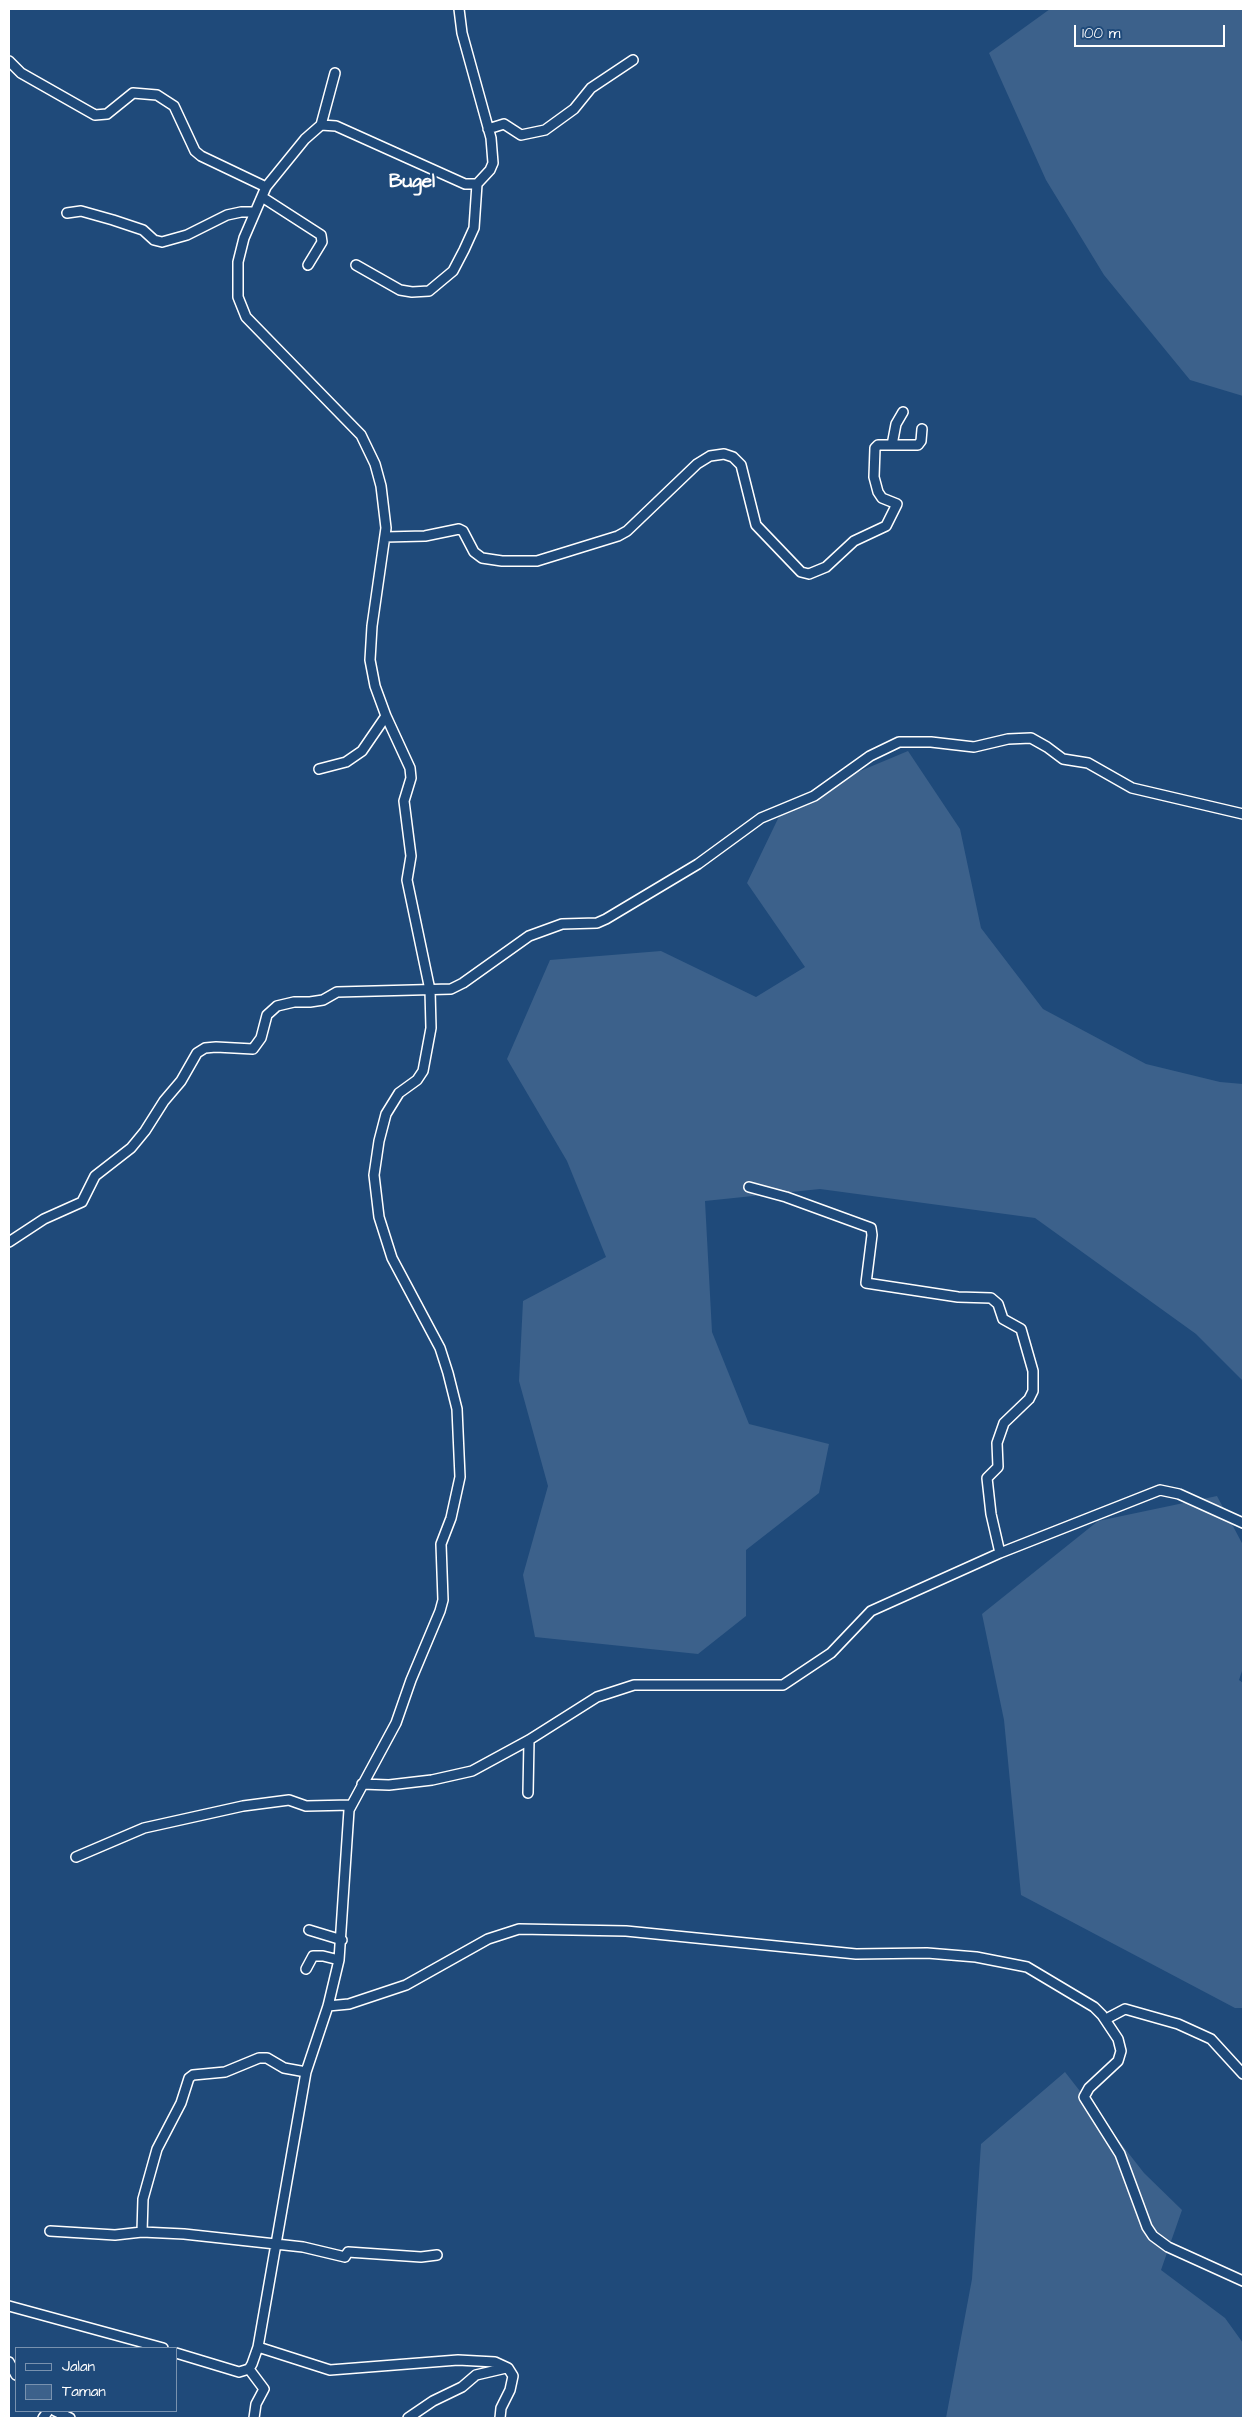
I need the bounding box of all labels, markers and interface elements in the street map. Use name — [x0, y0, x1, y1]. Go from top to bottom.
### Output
scale bar — [1077, 15, 1228, 47]
text: 100 m — [1082, 23, 1121, 44]
district label: Bugel — [389, 172, 435, 194]
legend — [15, 2347, 178, 2412]
text: Jalan — [62, 2356, 95, 2377]
text: Taman — [62, 2381, 106, 2402]

